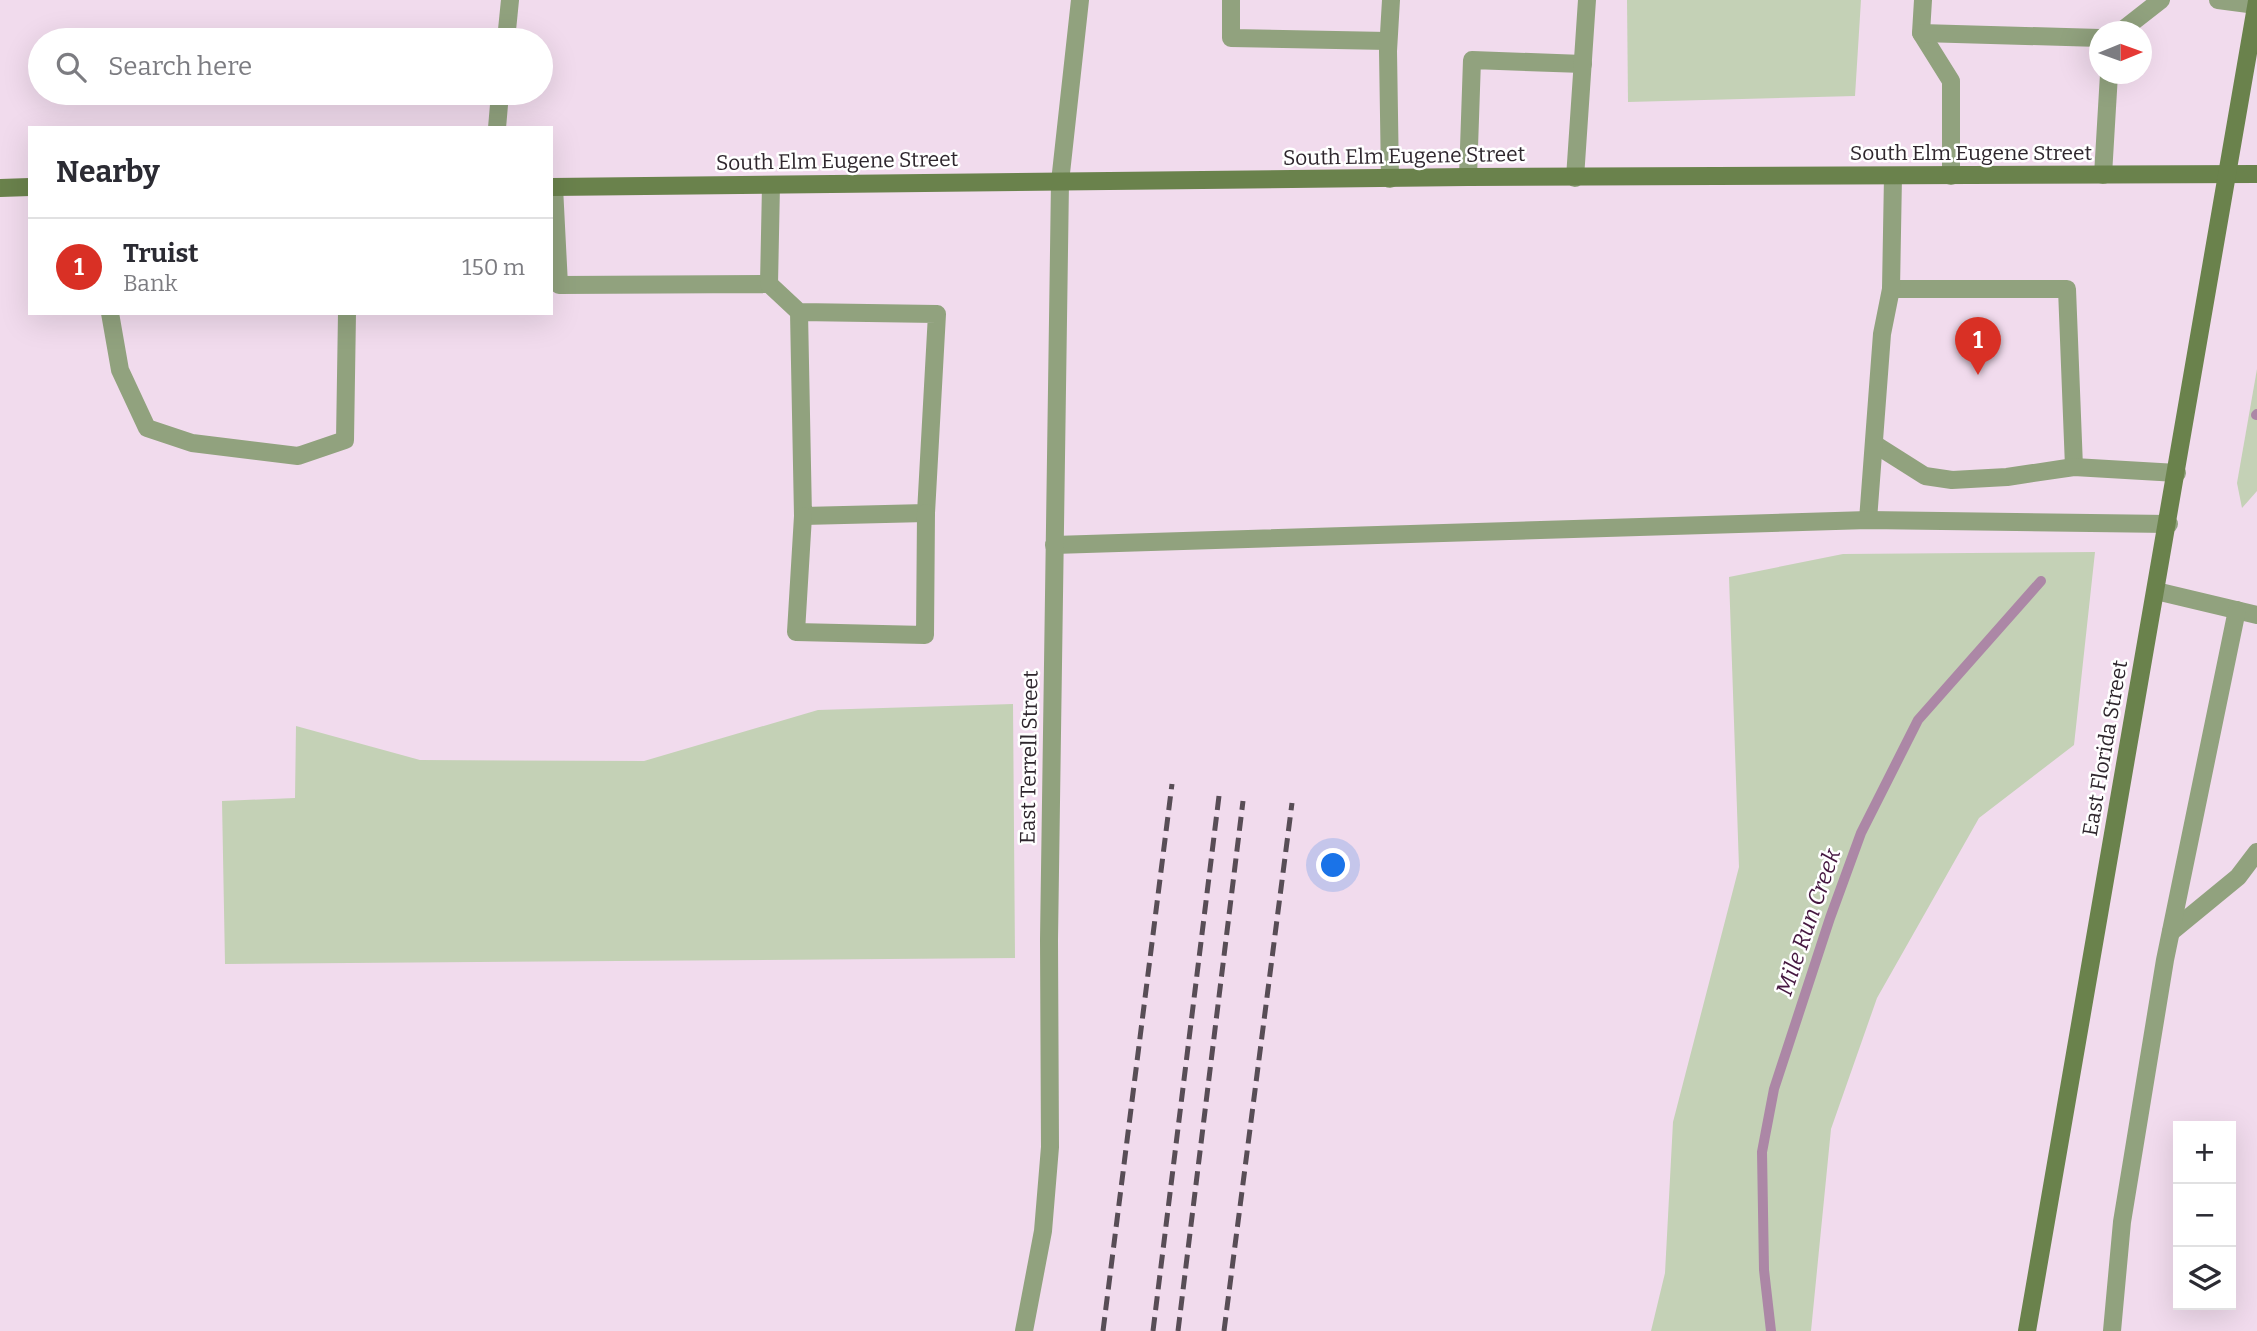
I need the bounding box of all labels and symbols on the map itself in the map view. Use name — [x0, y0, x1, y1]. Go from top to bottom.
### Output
north arrow — [2089, 21, 2152, 84]
street label: South Elm Eugene Street — [1850, 140, 2093, 166]
street label: South Elm Eugene Street — [1283, 141, 1526, 171]
street label: South Elm Eugene Street — [716, 146, 959, 176]
pin: 1 — [1955, 317, 2001, 375]
street label: East Florida Street — [2077, 658, 2133, 838]
street label: East Terrell Street — [1014, 670, 1044, 844]
water label: Mile Run Creek — [1770, 844, 1846, 999]
your location — [1316, 848, 1350, 882]

